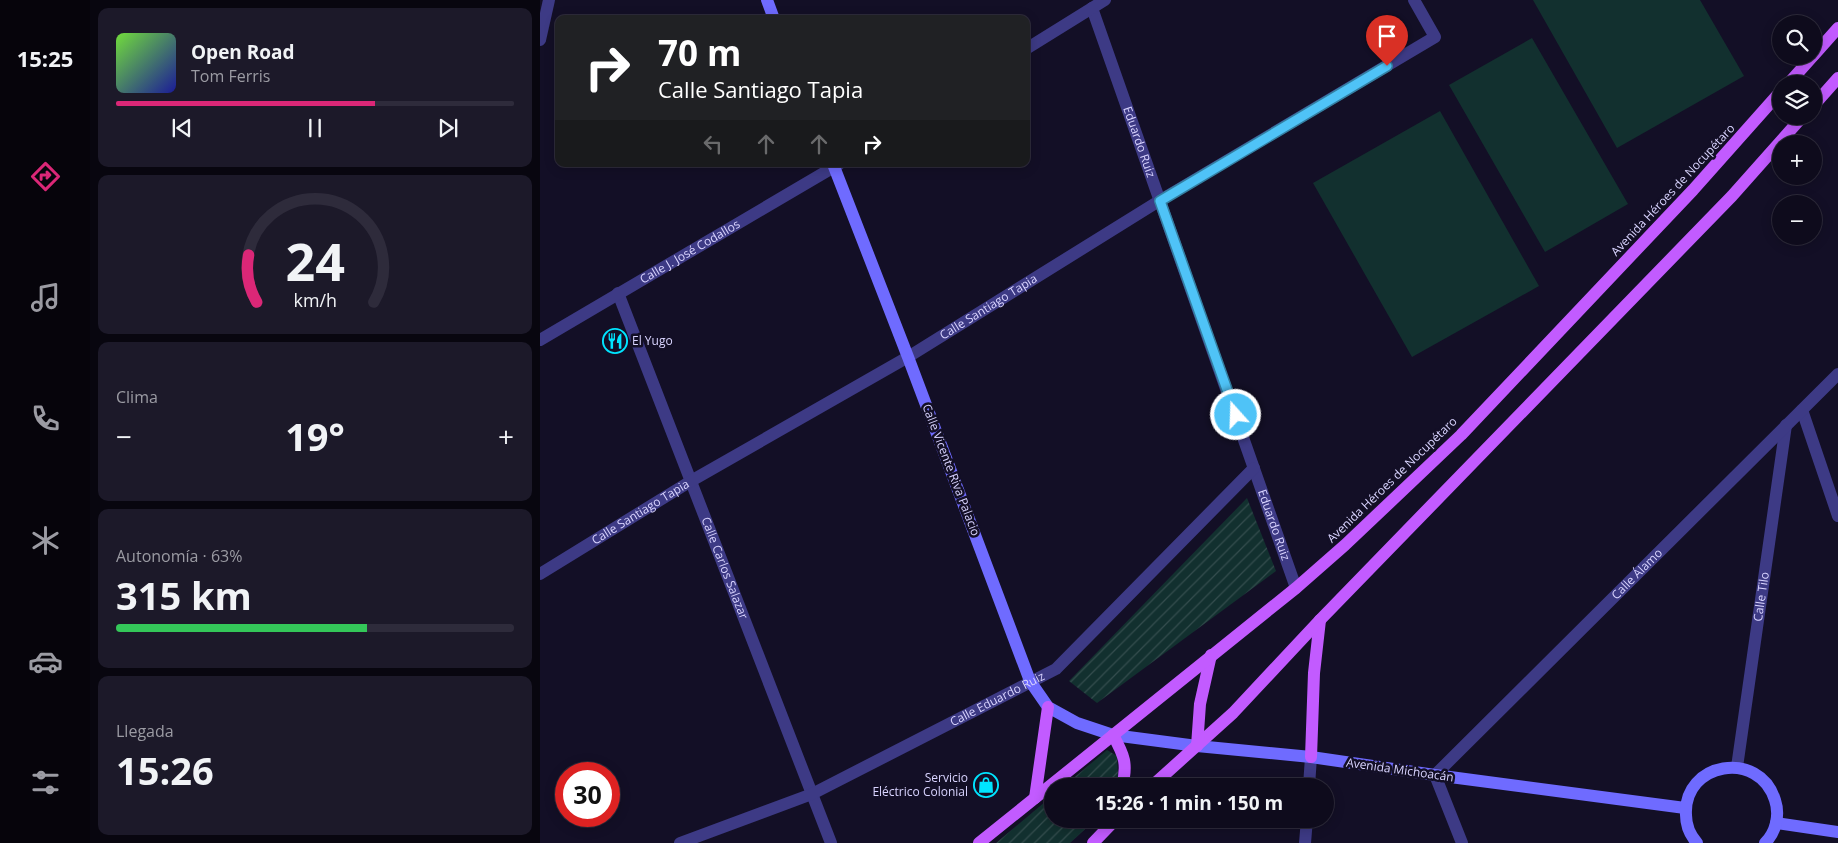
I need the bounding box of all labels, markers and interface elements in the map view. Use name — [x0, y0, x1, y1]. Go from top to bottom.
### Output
pin — [1366, 15, 1408, 66]
map controls — [1772, 15, 1822, 245]
button: search — [1772, 15, 1822, 65]
icon: arrive — [1373, 22, 1401, 50]
text: 70 m — [658, 29, 741, 76]
icon: right — [575, 35, 640, 100]
text: Open Road — [191, 39, 295, 65]
text: 15:25 — [17, 43, 73, 73]
text: Tom Ferris — [191, 65, 270, 87]
text: Calle Santiago Tapia — [658, 74, 863, 104]
button: layers — [1772, 75, 1822, 125]
street label: Eduardo Ruiz — [1119, 104, 1160, 180]
icon: previous — [168, 114, 196, 142]
icon: pause — [301, 114, 329, 142]
icon: next — [434, 114, 462, 142]
street label: Avenida Héroes de Nocupétaro — [1607, 120, 1738, 259]
icon: left — [699, 130, 727, 158]
icon: ahead — [752, 130, 780, 158]
icon: ahead — [805, 130, 833, 158]
icon: right — [858, 130, 886, 158]
button: + — [1772, 135, 1822, 185]
icon: directions — [28, 159, 63, 194]
button: − — [1772, 195, 1822, 245]
street label: Calle J. José Codallos — [636, 215, 743, 287]
text: 24 — [285, 225, 345, 296]
street label: Calle Santiago Tapia — [936, 270, 1040, 343]
icon: music — [28, 280, 63, 315]
text: km/h — [293, 288, 337, 312]
restaurant icon: El Yugo — [602, 328, 628, 354]
place label: El Yugo — [632, 332, 673, 349]
text: Clima — [116, 386, 158, 408]
position arrow — [1209, 388, 1261, 440]
icon: phone — [28, 401, 63, 436]
street label: Calle Vicente Riva Palacio — [918, 401, 985, 538]
text: 19° — [285, 410, 345, 462]
street label: Avenida Héroes de Nocupétaro — [1323, 413, 1460, 546]
text: − — [116, 417, 132, 455]
text: + — [498, 417, 514, 455]
street label: Calle Santiago Tapia — [588, 475, 692, 548]
street label: Eduardo Ruiz — [1254, 487, 1295, 563]
street label: Calle Carlos Salazar — [697, 514, 753, 622]
icon: climate — [28, 523, 63, 558]
text: Autonomía · 63% — [116, 545, 242, 567]
street label: Calle Álamo — [1607, 545, 1666, 603]
text: 315 km — [116, 569, 252, 621]
street label: Calle Tilo — [1749, 571, 1773, 623]
icon: car — [28, 644, 63, 679]
street label: Calle Eduardo Ruiz — [947, 667, 1048, 730]
text: Llegada — [116, 720, 174, 742]
text: 15:26 — [116, 744, 214, 796]
street label: Avenida Michoacán — [1345, 754, 1455, 785]
speed limit sign: 30 — [555, 762, 620, 827]
icon: filters — [28, 765, 63, 800]
place label: Servicio Eléctrico Colonial — [872, 769, 968, 800]
shop icon: Servicio Eléctrico Colonial — [973, 772, 999, 798]
text: 15:26 · 1 min · 150 m — [1095, 790, 1283, 816]

